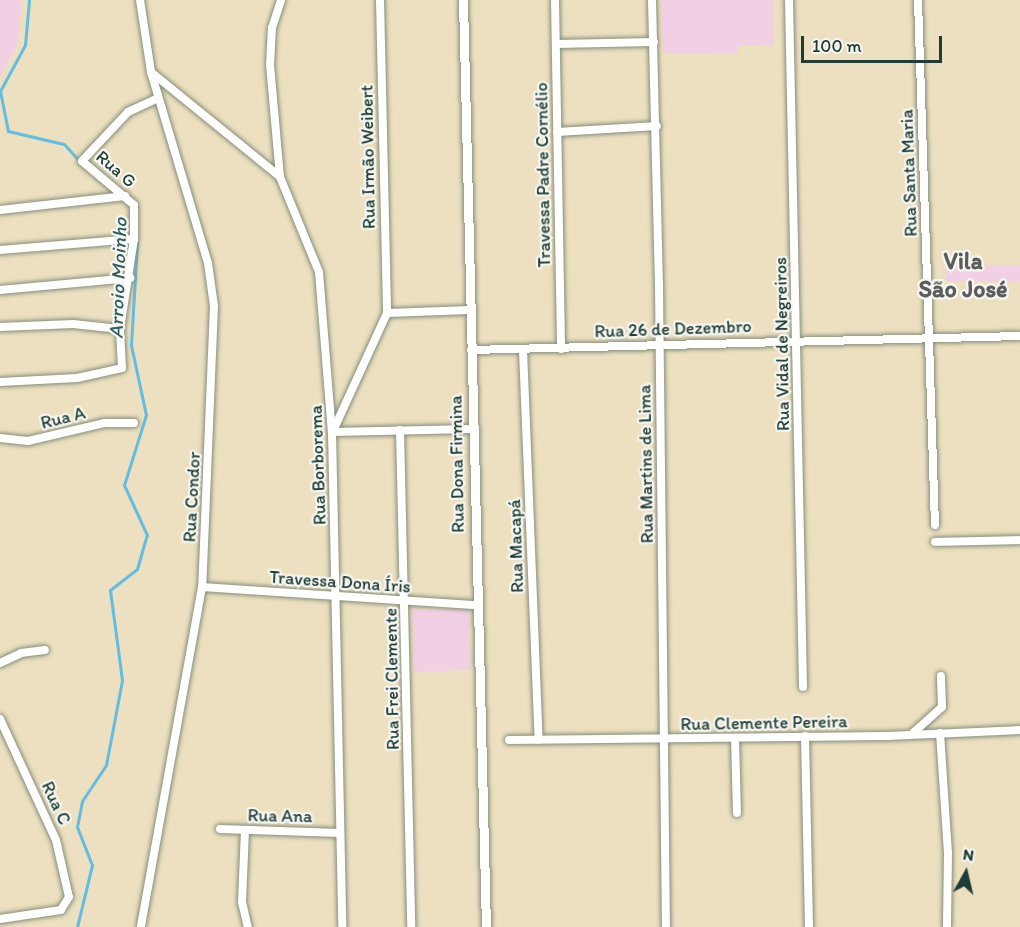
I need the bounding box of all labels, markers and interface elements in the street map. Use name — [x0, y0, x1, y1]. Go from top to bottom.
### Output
scale bar — [804, 24, 945, 62]
text: 100 m — [812, 35, 862, 57]
street label: Travessa Padre Cornélio — [531, 82, 555, 268]
street label: Rua Irmão Weibert — [356, 85, 380, 229]
street label: Rua Santa Maria — [896, 109, 922, 237]
street label: Rua G — [91, 146, 141, 192]
water label: Arroio Moinho — [104, 217, 132, 339]
district label: Vila São José — [918, 247, 1008, 303]
street label: Rua Vidal de Negreiros — [770, 257, 794, 431]
street label: Rua 26 de Dezembro — [594, 315, 752, 343]
street label: Rua Martins de Lima — [634, 385, 658, 543]
street label: Rua Dona Firmina — [445, 395, 469, 533]
street label: Rua A — [38, 402, 88, 434]
street label: Rua Borborema — [305, 404, 331, 526]
street label: Rua Condor — [179, 451, 205, 543]
street label: Rua Macapá — [504, 499, 528, 593]
street label: Travessa Dona Íris — [268, 566, 412, 598]
street label: Rua Frei Clemente — [380, 608, 404, 750]
street label: Rua Clemente Pereira — [681, 711, 847, 735]
street label: Rua C — [37, 778, 75, 828]
street label: Rua Ana — [247, 805, 313, 827]
north arrow — [936, 843, 996, 903]
text: N — [962, 845, 975, 865]

